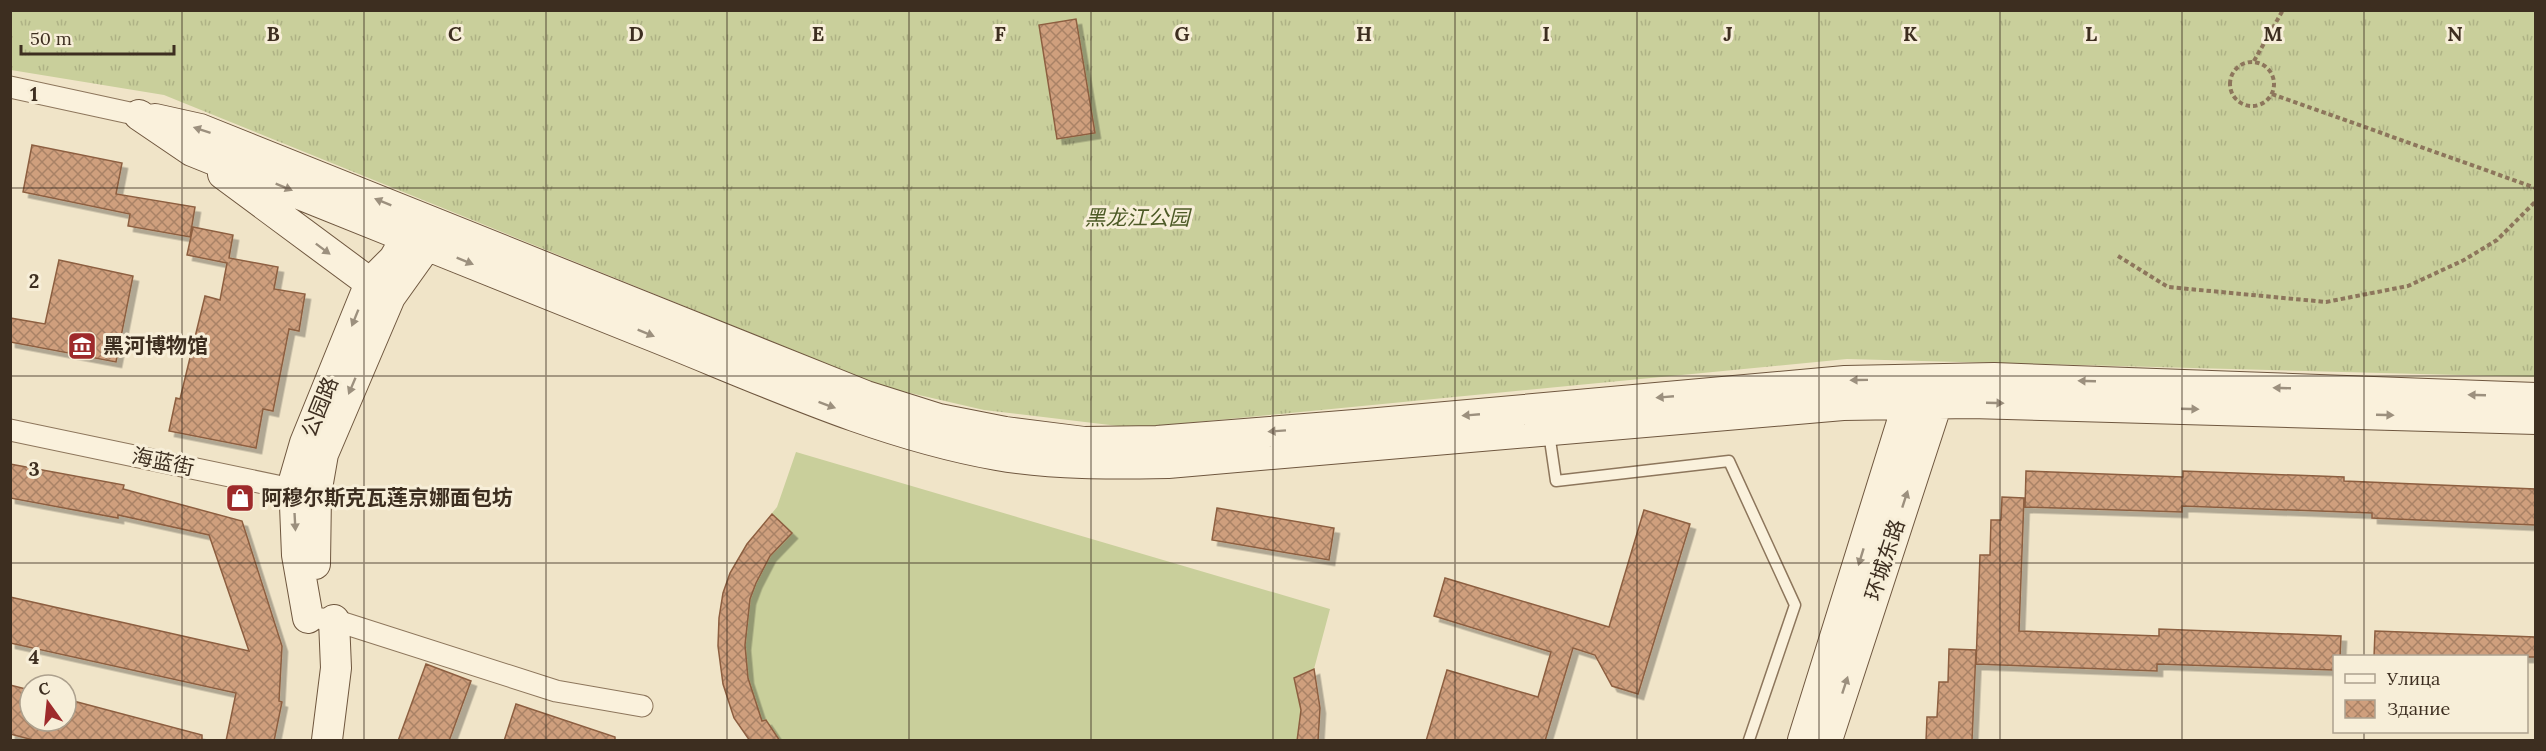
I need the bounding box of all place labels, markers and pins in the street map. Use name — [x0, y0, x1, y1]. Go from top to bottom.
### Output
museum icon: 黑河博物馆 — [66, 330, 98, 362]
place label: 黑河博物馆 — [103, 332, 208, 359]
shop icon: 阿穆尔斯克瓦莲京娜面包坊 — [224, 482, 256, 514]
place label: 阿穆尔斯克瓦莲京娜面包坊 — [261, 484, 513, 511]

